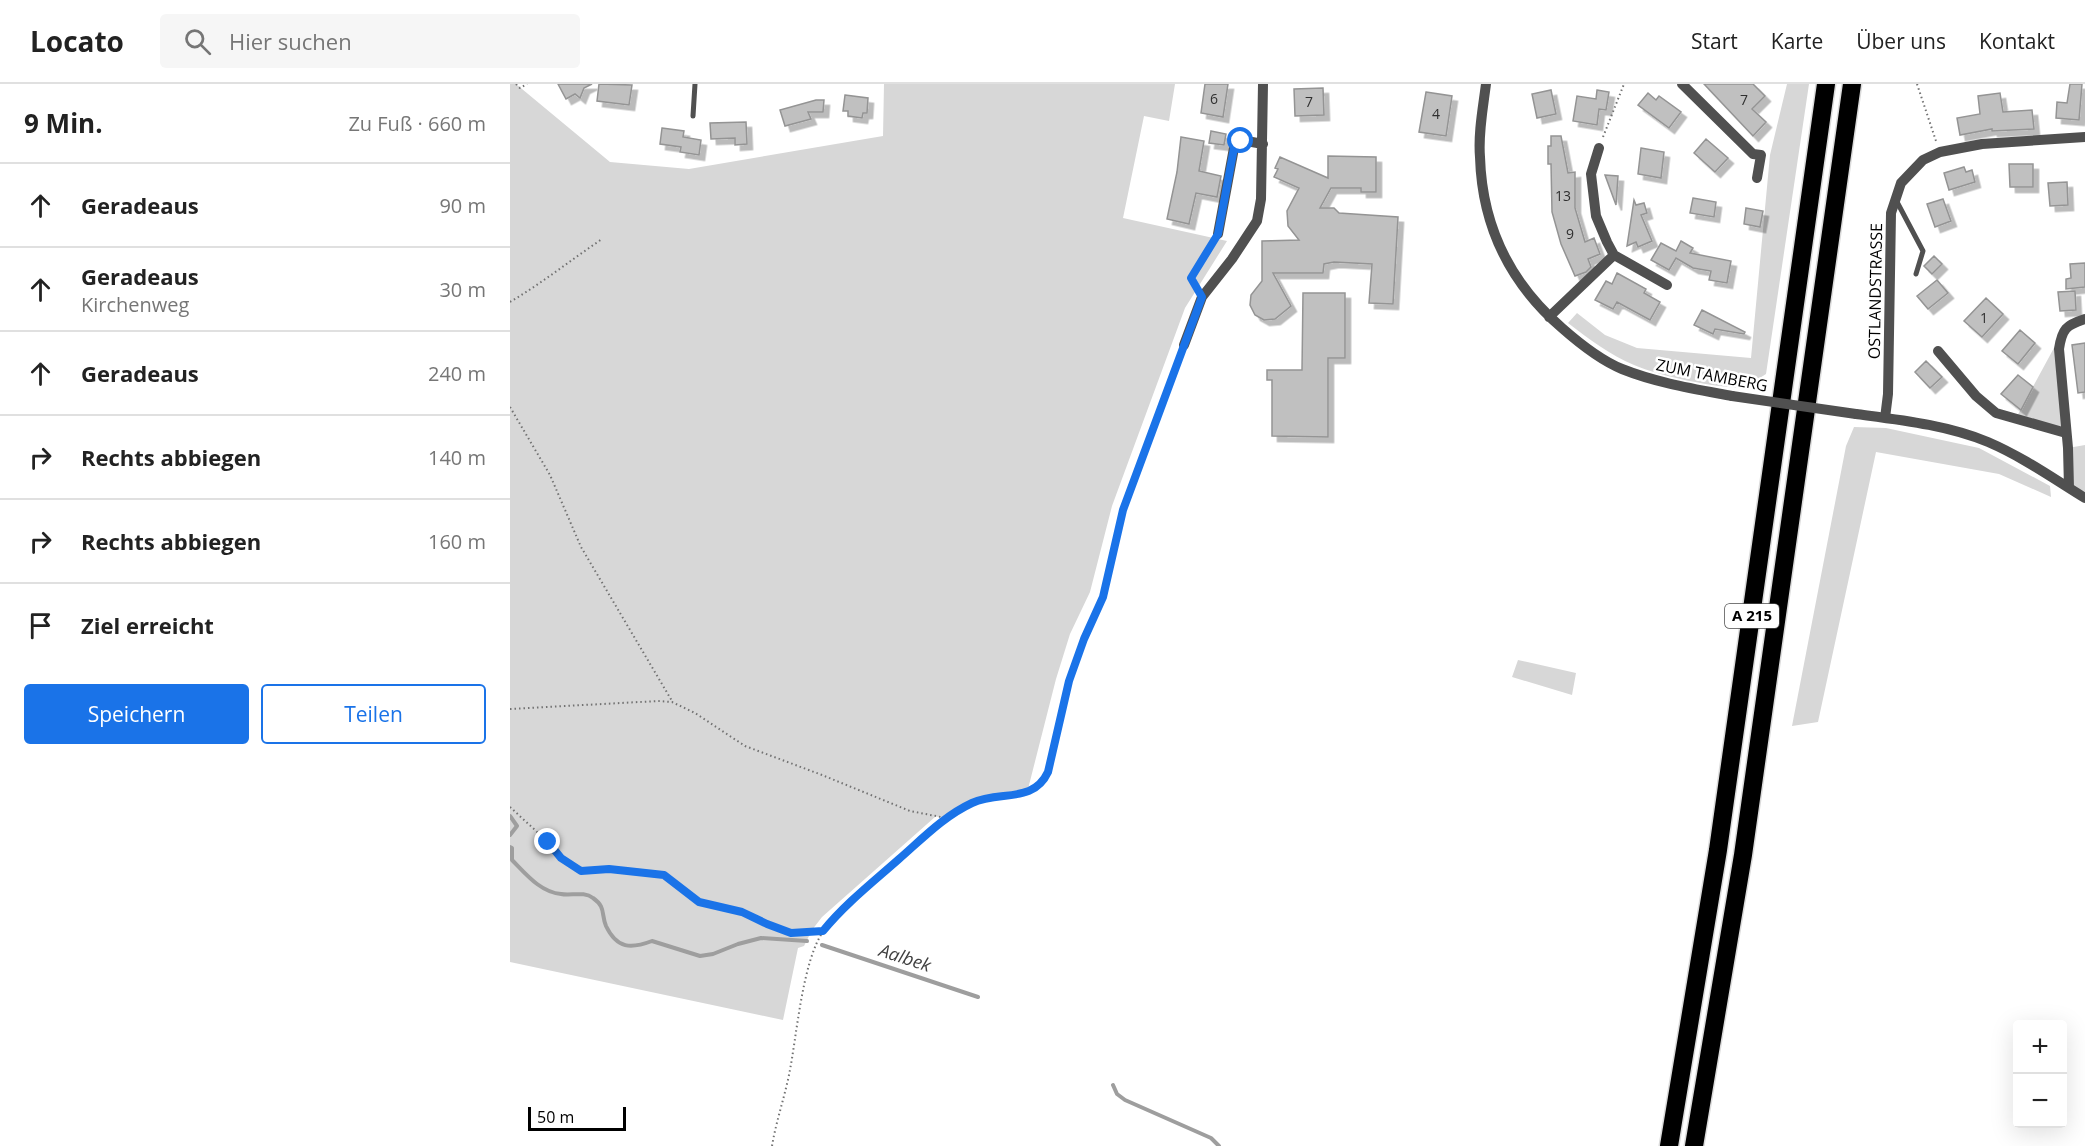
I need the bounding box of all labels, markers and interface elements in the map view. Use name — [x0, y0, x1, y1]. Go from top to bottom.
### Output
search box — [160, 14, 580, 68]
text: Locato — [30, 22, 124, 60]
icon: search — [181, 25, 214, 58]
text: Hier suchen — [229, 26, 352, 56]
text: Start — [1691, 27, 1738, 55]
text: Karte — [1771, 27, 1823, 55]
text: Über uns — [1856, 27, 1946, 55]
text: Kontakt — [1979, 27, 2055, 55]
house number: 6 — [1210, 89, 1218, 108]
house number: 7 — [1740, 90, 1748, 109]
house number: 7 — [1305, 92, 1313, 111]
house number: 4 — [1432, 104, 1440, 123]
text: 9 Min. — [24, 105, 103, 141]
text: Zu Fuß · 660 m — [348, 110, 486, 137]
route start — [1227, 127, 1253, 153]
house number: 13 — [1555, 186, 1571, 205]
icon: ahead — [24, 189, 57, 222]
text: Geradeaus — [81, 190, 199, 220]
text: 90 m — [439, 192, 486, 219]
street label: OSTLANDSTRASSE — [1863, 223, 1887, 359]
house number: 9 — [1566, 224, 1574, 243]
text: Geradeaus — [81, 261, 199, 291]
icon: ahead — [24, 273, 57, 306]
text: 30 m — [439, 276, 486, 303]
text: Kirchenweg — [81, 291, 189, 318]
house number: 1 — [1980, 308, 1988, 327]
street label: ZUM TAMBERG — [1654, 353, 1770, 397]
icon: ahead — [24, 357, 57, 390]
text: Geradeaus — [81, 358, 199, 388]
text: 240 m — [428, 360, 486, 387]
icon: right — [24, 441, 57, 474]
text: Rechts abbiegen — [81, 442, 261, 472]
text: 140 m — [428, 444, 486, 471]
icon: right — [24, 525, 57, 558]
text: Rechts abbiegen — [81, 526, 261, 556]
text: 160 m — [428, 528, 486, 555]
road number: A 215 — [1725, 604, 1779, 628]
icon: arrive — [24, 609, 57, 642]
text: Ziel erreicht — [81, 610, 214, 640]
button: Speichern — [24, 684, 249, 744]
button: Teilen — [261, 684, 486, 744]
route end — [534, 828, 560, 854]
water label: Aalbek — [875, 937, 935, 977]
map controls — [2013, 1020, 2067, 1128]
button: + — [2013, 1020, 2067, 1074]
button: − — [2013, 1074, 2067, 1128]
scale bar — [528, 1104, 626, 1132]
text: 50 m — [537, 1106, 574, 1128]

